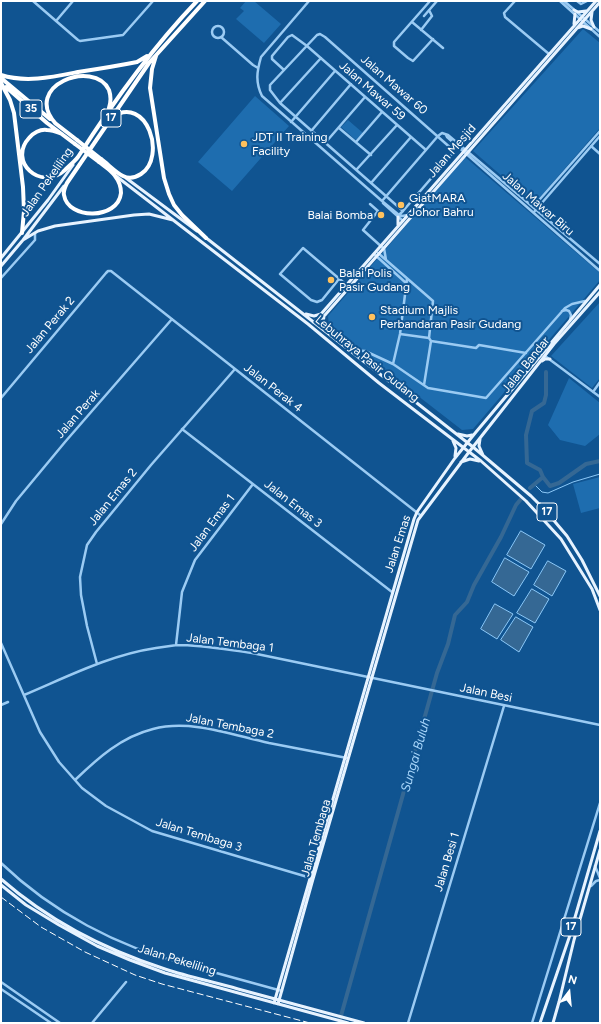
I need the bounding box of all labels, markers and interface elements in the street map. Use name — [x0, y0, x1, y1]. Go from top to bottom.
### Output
street label: Jalan Mawar 60 — [358, 52, 430, 118]
street label: Jalan Mawar 59 — [336, 58, 408, 124]
road number: 35 — [20, 100, 42, 118]
road number: 17 — [101, 109, 121, 127]
street label: Jalan Mesjid — [425, 121, 479, 181]
place label: JDT II Training Facility — [252, 130, 328, 158]
marker: JDT II Training Facility — [239, 139, 249, 149]
street label: Jalan Pekeliling — [18, 145, 76, 219]
street label: Jalan Mawar Biru — [499, 169, 577, 239]
place label: GiatMARA Johor Bahru — [409, 191, 474, 219]
marker: GiatMARA Johor Bahru — [396, 200, 406, 210]
place label: Balai Bomba — [307, 208, 373, 222]
marker: Balai Bomba — [376, 210, 386, 220]
place label: Balai Polis Pasir Gudang — [339, 266, 410, 294]
marker: Balai Polis Pasir Gudang — [326, 275, 336, 285]
street label: Jalan Perak 2 — [22, 294, 78, 356]
place label: Stadium Majlis Perbandaran Pasir Gudang — [380, 303, 521, 331]
marker: Stadium Majlis Perbandaran Pasir Gudang — [367, 312, 377, 322]
street label: Lebuhraya Pasir Gudang — [312, 313, 422, 405]
street label: Jalan Bandar — [499, 334, 553, 396]
street label: Jalan Perak 4 — [241, 361, 305, 415]
street label: Jalan Perak — [53, 387, 103, 441]
street label: Jalan Emas 2 — [86, 465, 140, 529]
street label: Jalan Emas 3 — [261, 477, 325, 531]
street label: Jalan Emas 1 — [186, 492, 238, 554]
road number: 17 — [537, 503, 557, 521]
street label: Jalan Emas — [382, 513, 414, 575]
street label: Jalan Tembaga 1 — [186, 631, 274, 655]
street label: Jalan Besi — [459, 680, 513, 706]
street label: Jalan Tembaga 2 — [185, 710, 275, 742]
water label: Sungai Buluh — [398, 716, 434, 794]
street label: Jalan Tembaga — [298, 798, 334, 878]
street label: Jalan Tembaga 3 — [154, 815, 244, 855]
street label: Jalan Besi 1 — [431, 831, 463, 893]
road number: 17 — [561, 918, 581, 936]
street label: Jalan Pekeliling — [136, 941, 218, 979]
north arrow — [549, 972, 589, 1012]
text: N — [567, 973, 578, 987]

